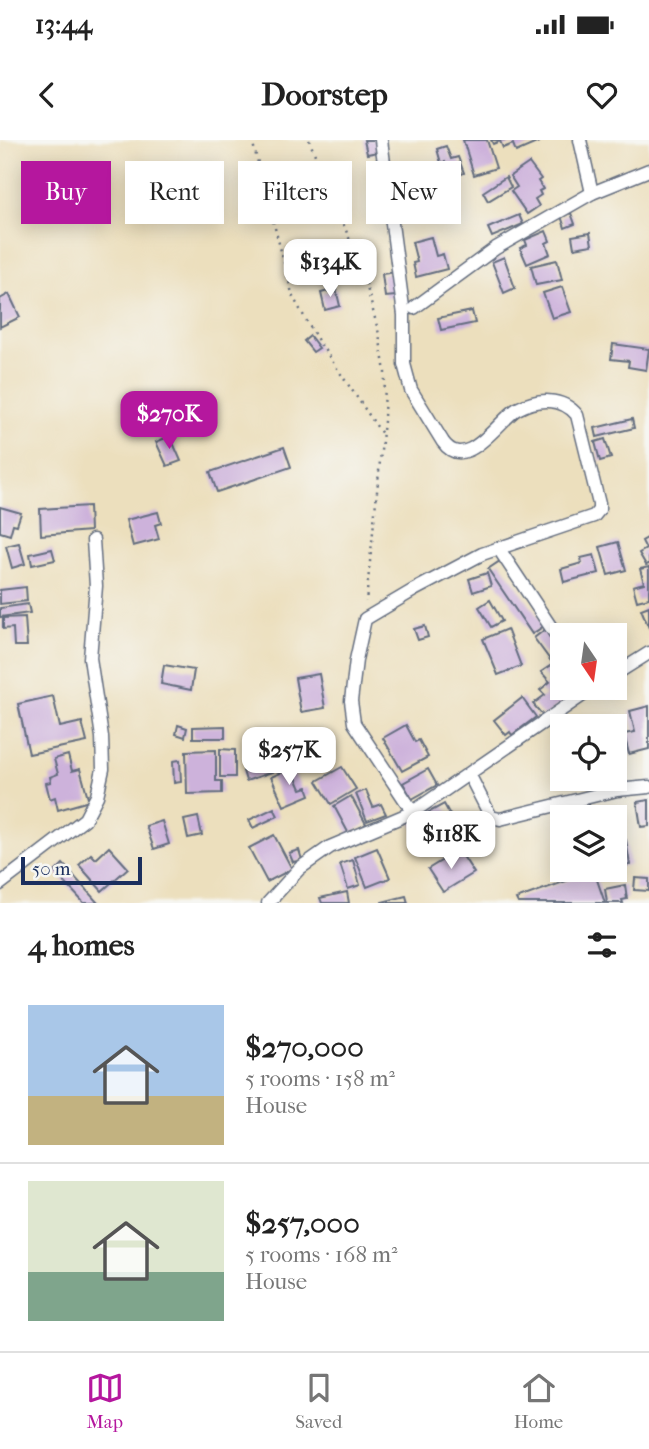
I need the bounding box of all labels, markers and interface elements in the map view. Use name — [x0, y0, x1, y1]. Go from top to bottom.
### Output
text: 13:44 — [35, 9, 92, 40]
icon: back — [28, 76, 66, 114]
text: Doorstep — [261, 76, 388, 113]
icon: heart — [583, 76, 621, 114]
chip: Buy — [21, 161, 111, 224]
chip: Rent — [125, 161, 224, 224]
chip: Filters — [238, 161, 352, 224]
chip: New — [366, 161, 461, 224]
pin: $134K — [281, 240, 379, 299]
text: $134K — [300, 248, 360, 275]
pin: $270K — [120, 392, 218, 451]
text: $270K — [137, 400, 201, 427]
north arrow — [550, 623, 626, 700]
map controls — [550, 623, 627, 882]
button: locate — [550, 714, 627, 791]
pin: $257K — [240, 728, 338, 787]
text: $257K — [258, 736, 320, 763]
button: layers — [550, 805, 627, 882]
pin: $118K — [402, 812, 500, 871]
text: $118K — [422, 820, 480, 847]
scale bar — [21, 854, 142, 886]
text: 50 m — [32, 858, 71, 880]
icon: filters — [583, 926, 621, 964]
text: 4 homes — [28, 928, 135, 963]
text: $270,000 — [245, 1030, 364, 1065]
icon: home — [84, 1033, 168, 1117]
text: 5 rooms · 158 m² — [245, 1065, 395, 1092]
text: House — [245, 1092, 307, 1119]
text: $257,000 — [245, 1206, 360, 1241]
icon: home — [84, 1209, 168, 1293]
text: 5 rooms · 168 m² — [245, 1241, 398, 1268]
text: House — [245, 1268, 307, 1295]
tab: Map — [86, 1369, 124, 1433]
tab: Saved — [295, 1369, 342, 1433]
tab: Home — [514, 1369, 563, 1433]

